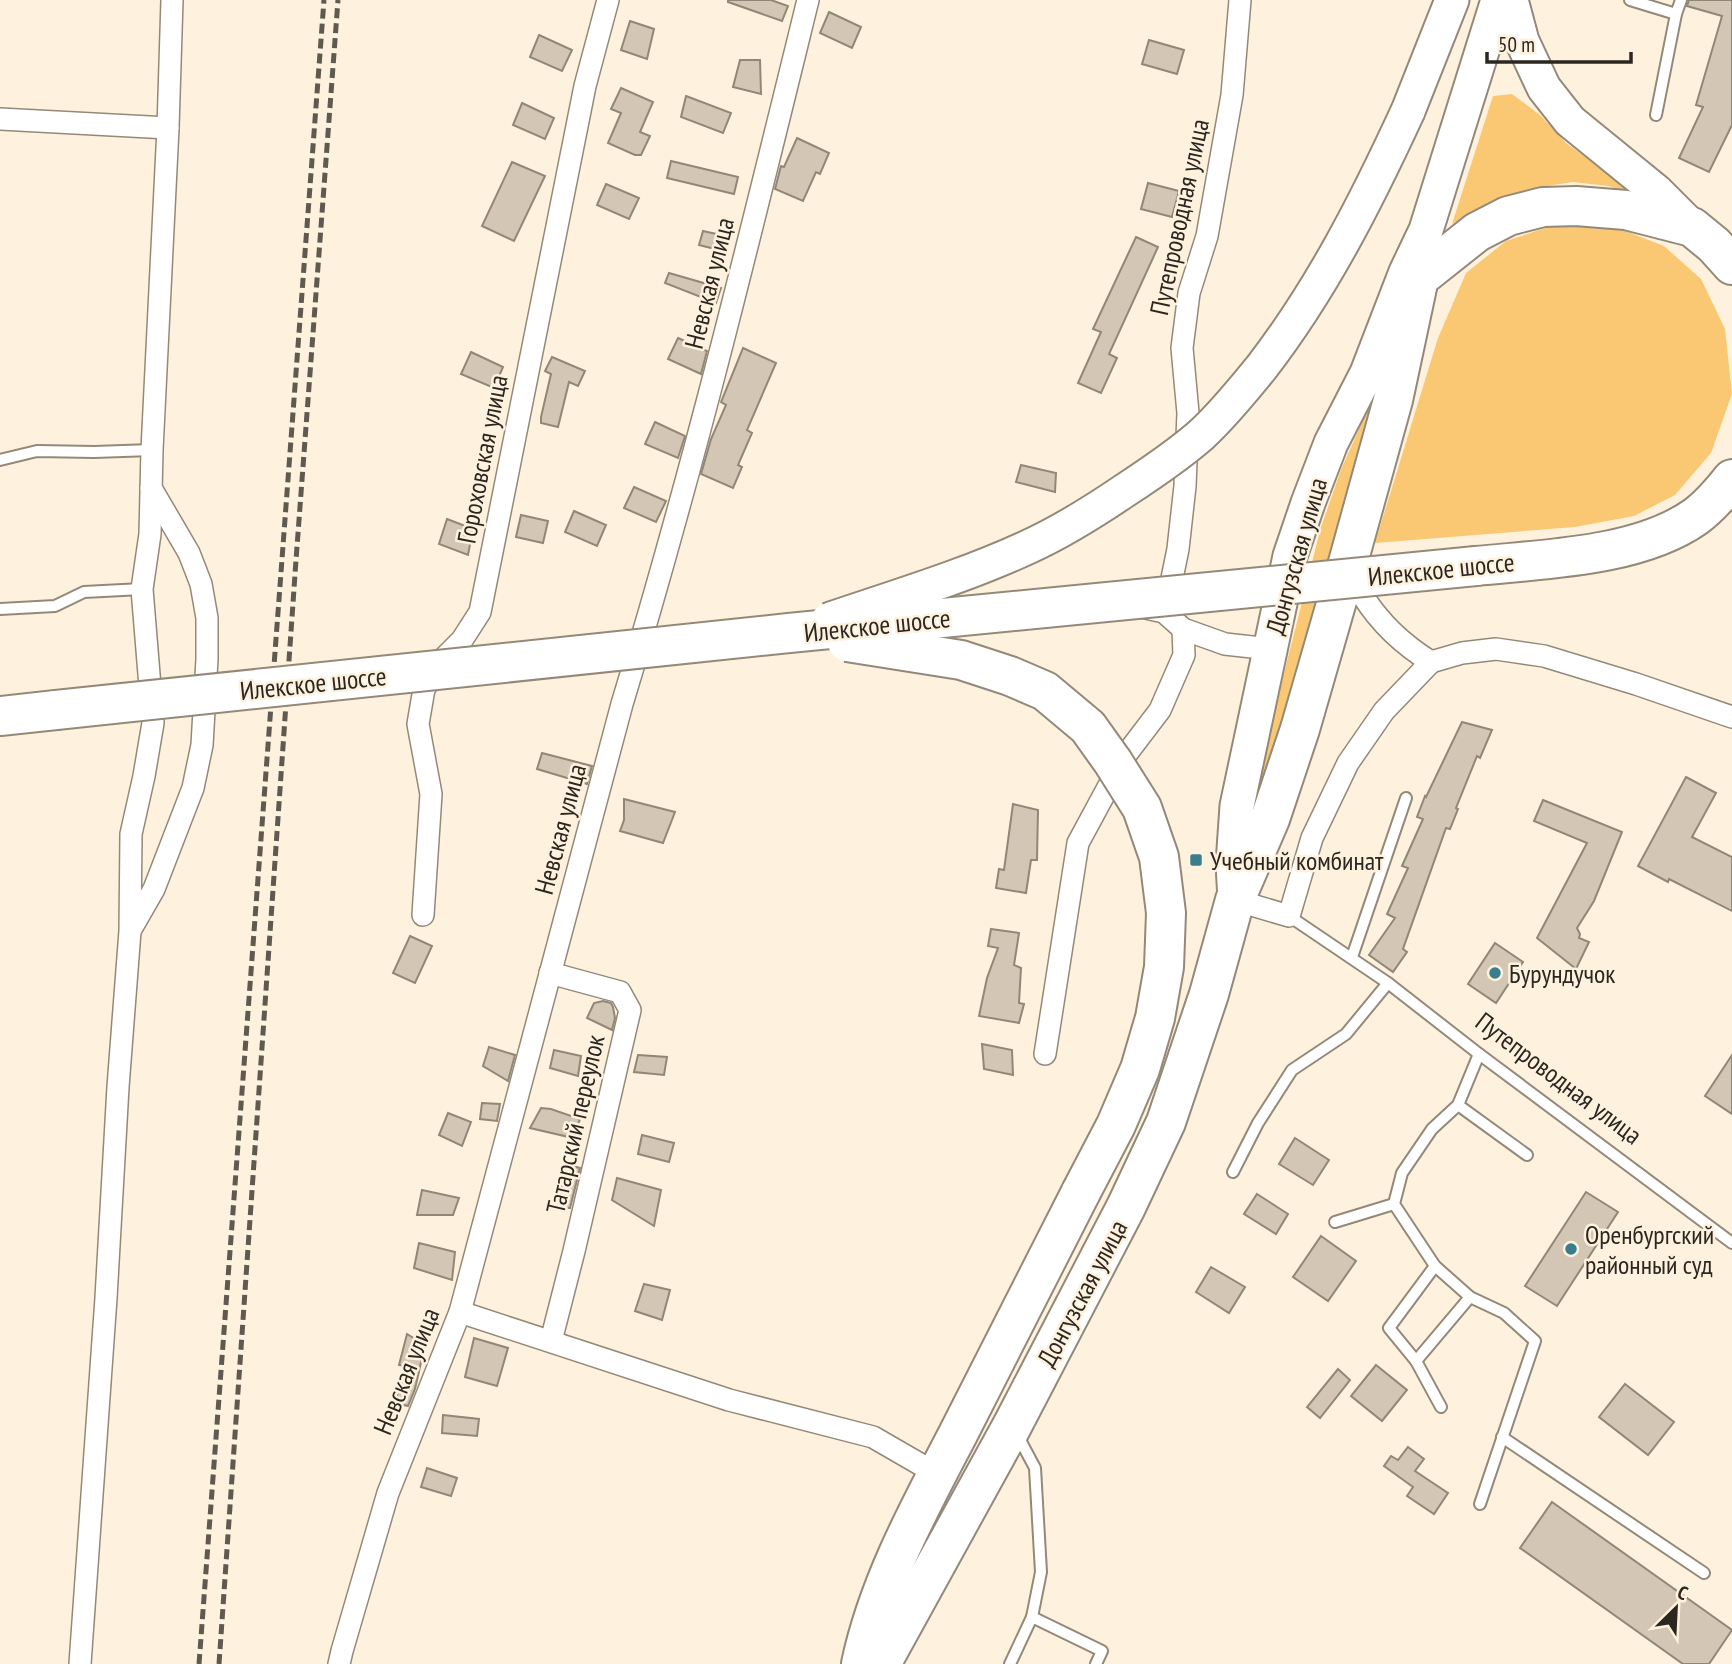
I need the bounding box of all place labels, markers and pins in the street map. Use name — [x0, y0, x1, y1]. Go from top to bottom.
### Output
place label: Учебный комбинат — [1210, 844, 1384, 877]
marker: Учебный комбинат — [1188, 852, 1204, 868]
place label: Бурундучок — [1509, 957, 1615, 990]
marker: Бурундучок — [1487, 965, 1503, 981]
place label: Оренбургский районный суд — [1585, 1218, 1714, 1281]
marker: Оренбургский районный суд — [1563, 1241, 1579, 1257]

